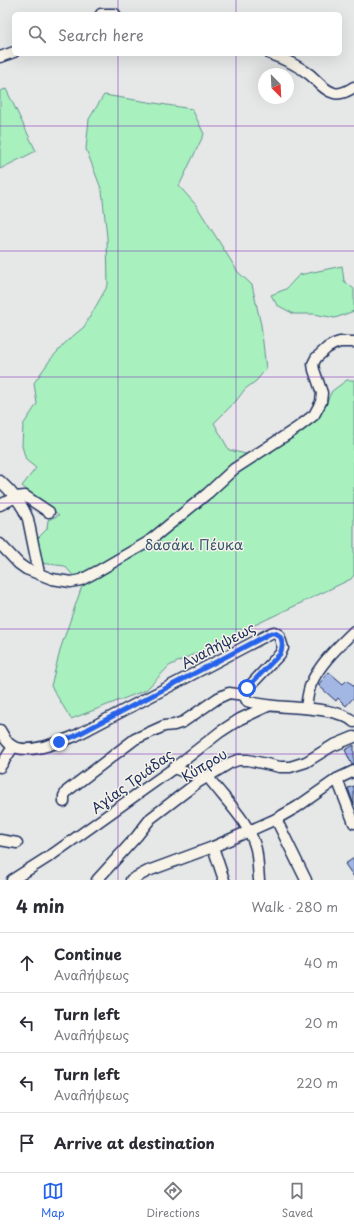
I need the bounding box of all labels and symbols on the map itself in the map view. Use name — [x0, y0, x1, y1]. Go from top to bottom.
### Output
north arrow — [258, 68, 294, 104]
park label: δασάκι Πέυκα — [145, 534, 243, 555]
street label: Αναλήψεως — [177, 617, 259, 673]
route start — [238, 679, 256, 697]
route end — [50, 733, 68, 751]
street label: Κύπρου — [177, 743, 231, 787]
street label: Αγίας Τριάδας — [86, 744, 178, 818]

